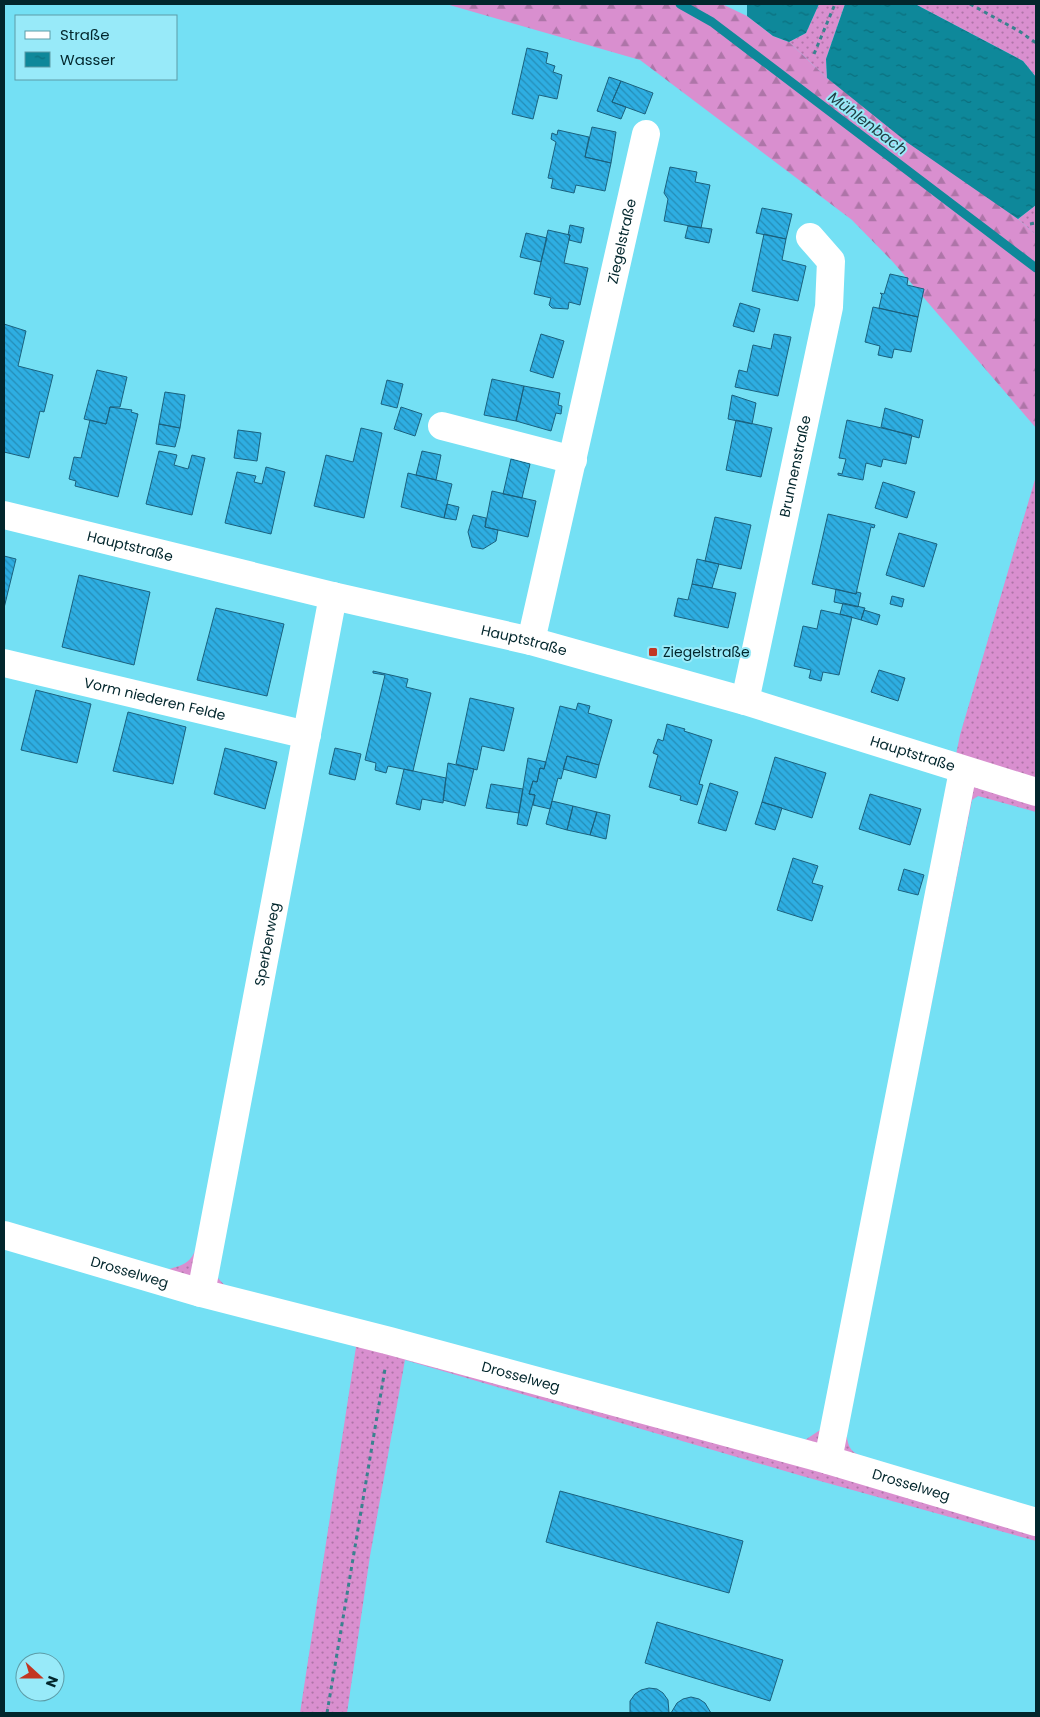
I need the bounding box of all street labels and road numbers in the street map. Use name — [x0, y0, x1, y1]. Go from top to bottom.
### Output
street label: Ziegelstraße — [602, 196, 641, 286]
street label: Brunnenstraße — [774, 413, 816, 519]
street label: Hauptstraße — [85, 526, 176, 566]
street label: Hauptstraße — [479, 620, 570, 661]
street label: Vorm niederen Felde — [82, 672, 228, 725]
street label: Hauptstraße — [868, 731, 958, 776]
street label: Sperberweg — [249, 901, 285, 988]
street label: Drosselweg — [88, 1251, 171, 1293]
street label: Drosselweg — [479, 1356, 562, 1397]
street label: Drosselweg — [870, 1464, 953, 1506]

